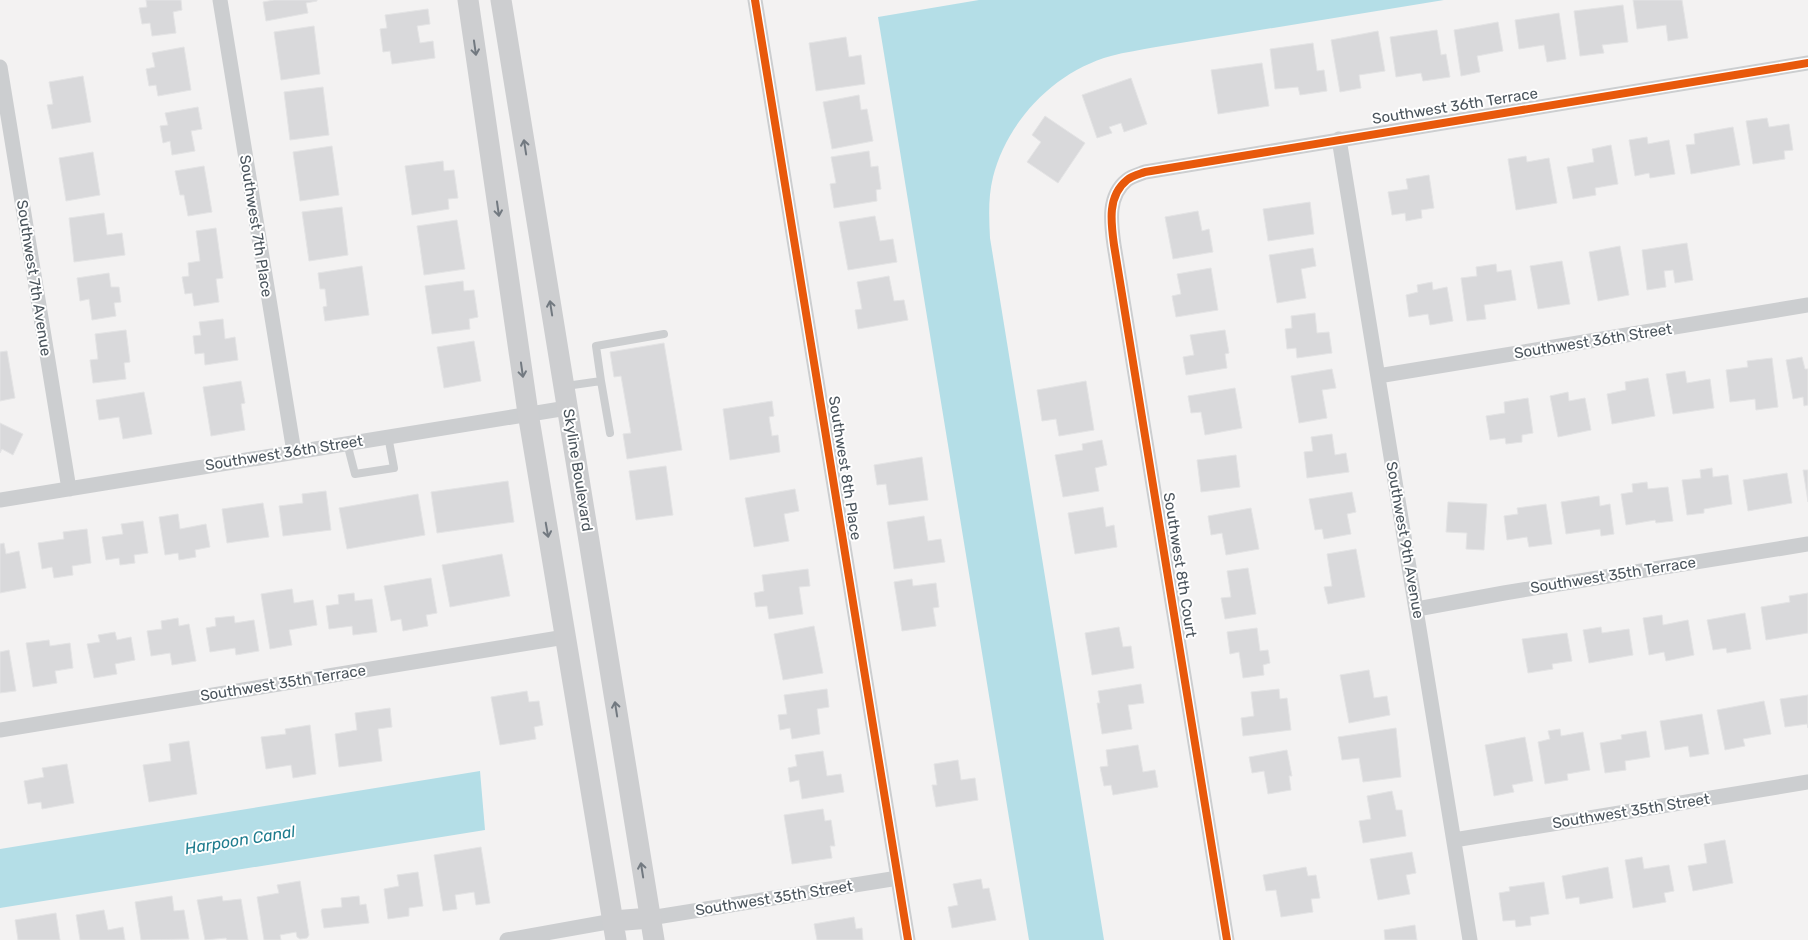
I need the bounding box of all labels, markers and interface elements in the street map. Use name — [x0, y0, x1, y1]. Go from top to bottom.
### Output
one-way arrow — [470, 40, 480, 56]
street label: Southwest 36th Terrace — [1371, 84, 1539, 128]
one-way arrow — [520, 140, 530, 156]
street label: Southwest 7th Place — [236, 154, 276, 298]
street label: Southwest 7th Avenue — [13, 199, 55, 357]
one-way arrow — [494, 201, 504, 217]
one-way arrow — [546, 300, 556, 316]
street label: Southwest 36th Street — [1513, 320, 1673, 362]
one-way arrow — [517, 362, 527, 378]
street label: Southwest 8th Place — [825, 395, 865, 541]
street label: Skyline Boulevard — [559, 407, 597, 533]
street label: Southwest 36th Street — [204, 432, 364, 474]
street label: Southwest 9th Avenue — [1382, 460, 1428, 620]
street label: Southwest 8th Court — [1160, 491, 1200, 639]
one-way arrow — [543, 522, 553, 538]
street label: Southwest 35th Terrace — [1529, 553, 1697, 597]
street label: Southwest 35th Terrace — [199, 661, 367, 705]
one-way arrow — [611, 702, 621, 718]
street label: Southwest 35th Street — [1551, 790, 1711, 832]
water label: Harpoon Canal — [183, 822, 298, 858]
one-way arrow — [637, 862, 647, 878]
street label: Southwest 35th Street — [694, 877, 854, 919]

